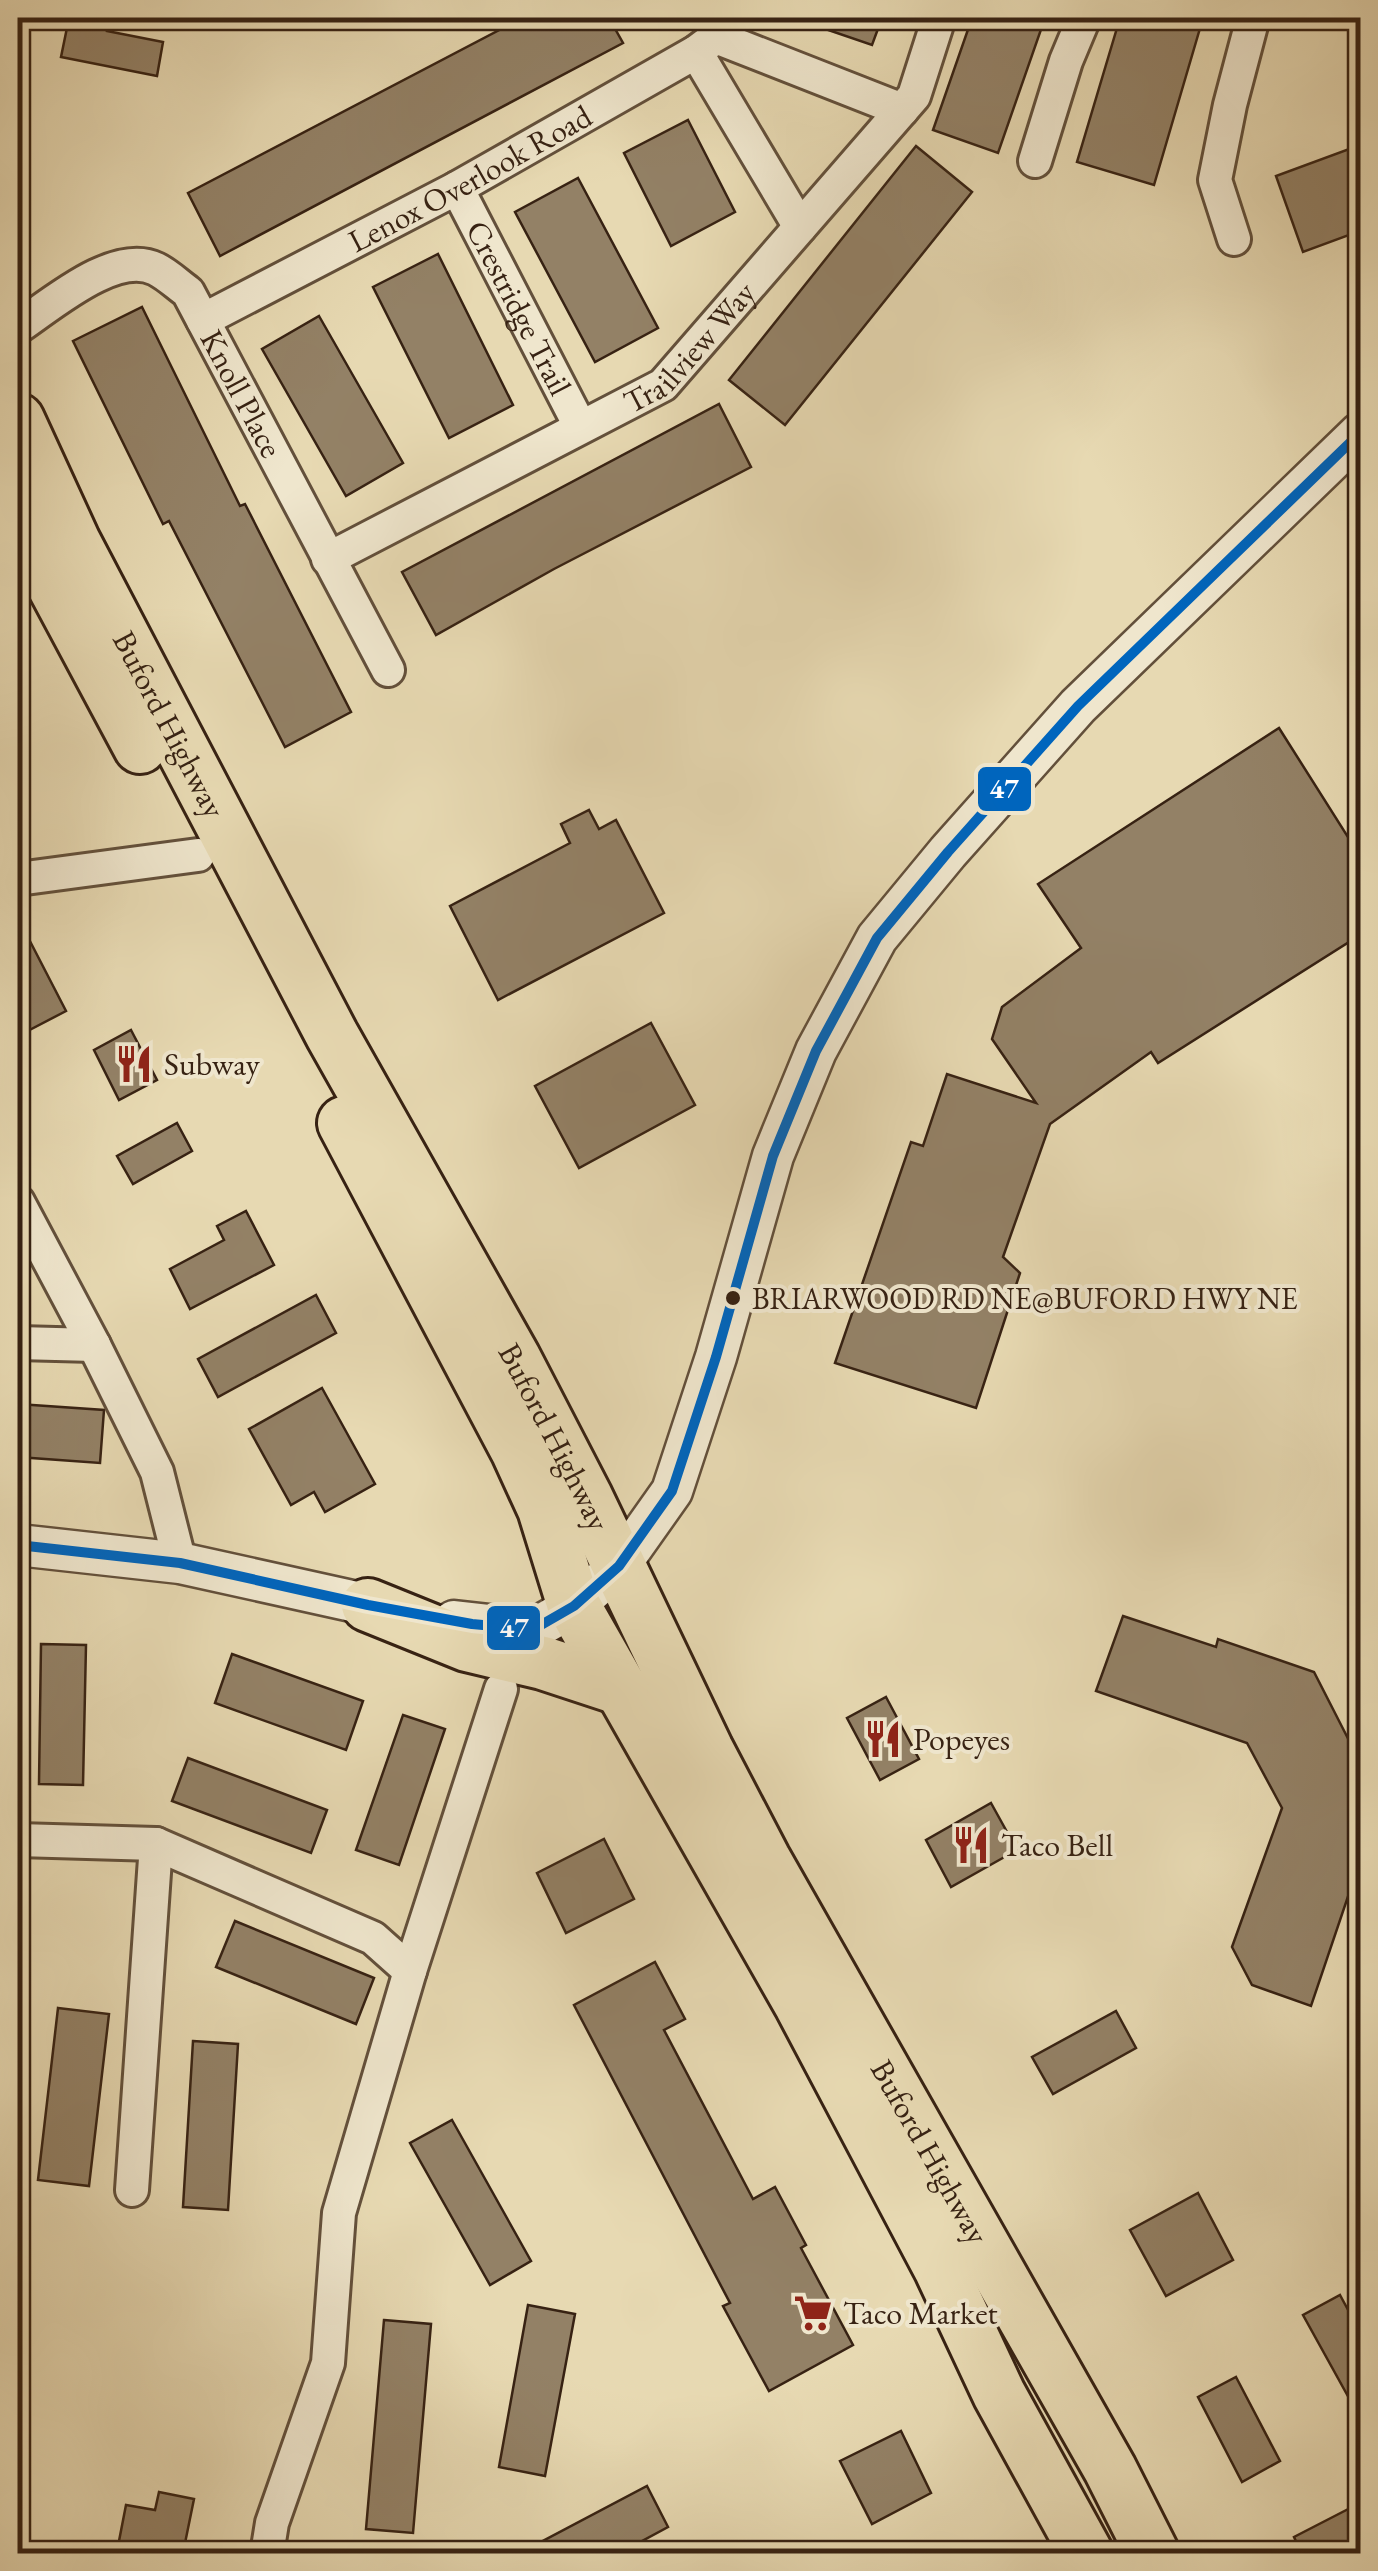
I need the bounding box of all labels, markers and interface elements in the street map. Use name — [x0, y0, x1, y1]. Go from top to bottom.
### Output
street label: Lenox Overlook Road — [341, 95, 600, 262]
street label: Crestridge Trail — [456, 213, 582, 403]
street label: Trailview Way — [616, 272, 765, 423]
street label: Knoll Place — [191, 322, 293, 465]
street label: Buford Highway — [103, 624, 236, 826]
line badge: 47 — [976, 765, 1033, 813]
text: 47 — [989, 770, 1019, 806]
restaurant icon: Subway — [113, 1043, 155, 1085]
place label: Subway — [164, 1043, 261, 1085]
place label: BRIARWOOD RD NE@BUFORD HWY NE — [752, 1279, 1298, 1318]
marker: BRIARWOOD RD NE@BUFORD HWY NE — [723, 1288, 743, 1308]
street label: Buford Highway — [489, 1335, 620, 1538]
line badge: 47 — [485, 1604, 542, 1652]
text: 47 — [499, 1609, 529, 1645]
restaurant icon: Popeyes — [862, 1718, 904, 1760]
place label: Popeyes — [913, 1718, 1010, 1760]
restaurant icon: Taco Bell — [950, 1824, 992, 1866]
place label: Taco Bell — [1001, 1824, 1113, 1866]
street label: Buford Highway — [861, 2052, 1000, 2252]
supermarket icon: Taco Market — [792, 2292, 834, 2334]
place label: Taco Market — [843, 2292, 998, 2334]

